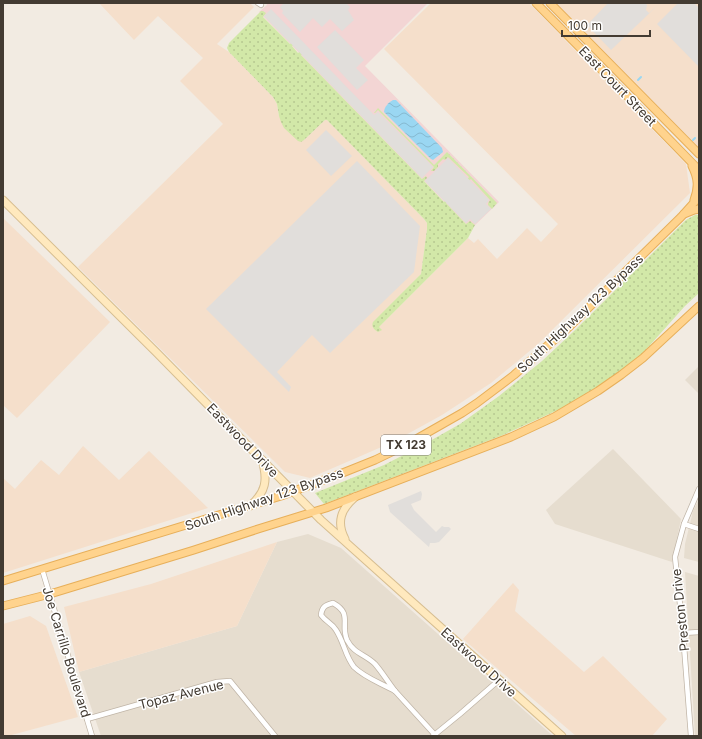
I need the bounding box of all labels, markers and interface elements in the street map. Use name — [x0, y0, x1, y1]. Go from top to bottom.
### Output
scale bar — [562, 12, 650, 38]
text: 100 m — [568, 18, 602, 33]
street label: East Court Street — [576, 43, 660, 129]
street label: South Highway 123 Bypass — [514, 250, 646, 376]
street label: Eastwood Drive — [204, 400, 282, 480]
road number: TX 123 — [381, 435, 431, 455]
street label: South Highway 123 Bypass — [183, 464, 345, 534]
street label: Preston Drive — [668, 568, 692, 652]
street label: Joe Carrillo Boulevard — [39, 585, 95, 719]
street label: Eastwood Drive — [438, 624, 520, 700]
street label: Topaz Avenue — [137, 676, 225, 712]

